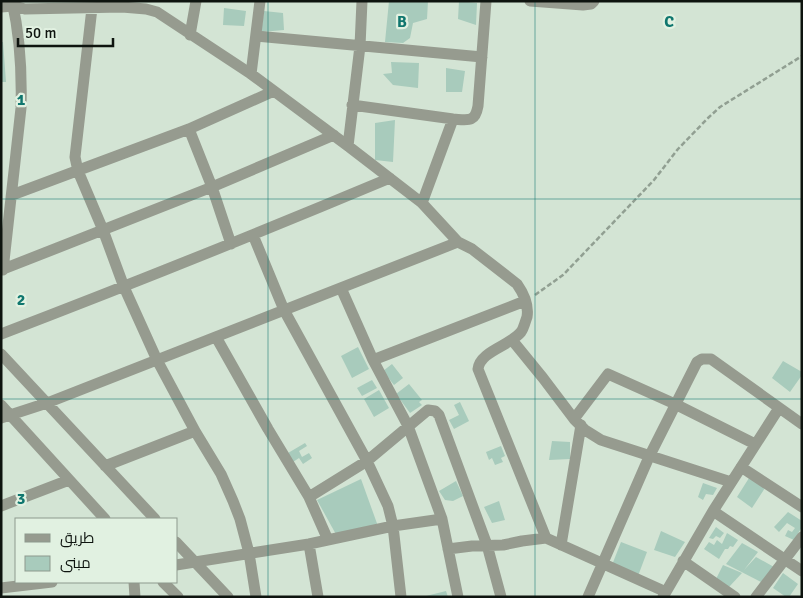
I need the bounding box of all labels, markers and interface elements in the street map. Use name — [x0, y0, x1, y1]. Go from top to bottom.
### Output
text: B — [397, 12, 407, 32]
text: C — [664, 12, 674, 32]
scale bar — [18, 15, 112, 47]
text: 50 m — [25, 24, 56, 42]
text: 1 — [17, 90, 26, 110]
text: 2 — [17, 290, 25, 310]
text: 3 — [17, 489, 25, 509]
legend — [15, 518, 178, 583]
text: طريق — [60, 529, 94, 548]
text: مبنى — [60, 554, 91, 573]

